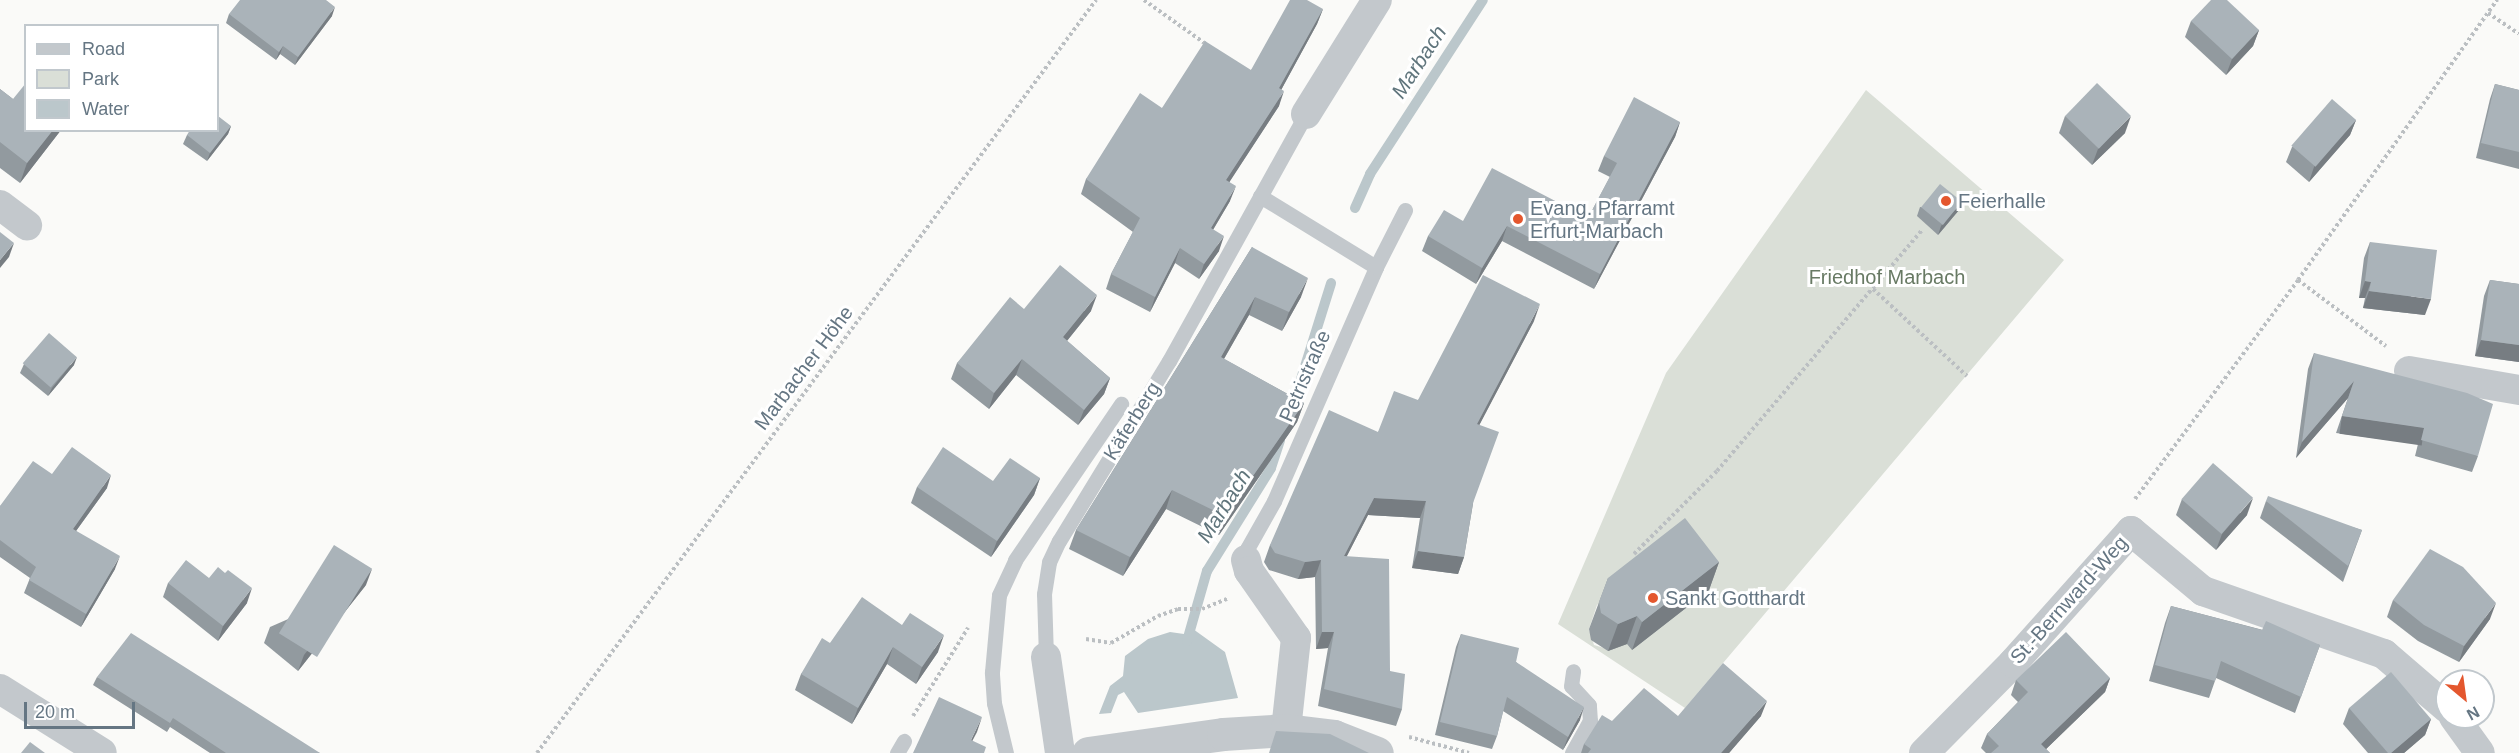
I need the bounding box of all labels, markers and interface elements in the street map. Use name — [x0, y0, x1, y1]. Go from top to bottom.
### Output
water label: Marbach — [1386, 21, 1452, 103]
legend — [24, 24, 219, 132]
text: Road — [82, 39, 125, 59]
text: Park — [82, 69, 119, 89]
text: Water — [82, 99, 129, 119]
place label: Feierhalle — [1958, 189, 2046, 213]
marker: Feierhalle — [1939, 194, 1953, 208]
place label: Evang. Pfarramt Erfurt-Marbach — [1530, 196, 1675, 243]
marker: Evang. Pfarramt Erfurt-Marbach — [1511, 212, 1525, 226]
park label: Friedhof Marbach — [1809, 265, 1965, 289]
street label: Marbacher Höhe — [750, 301, 858, 435]
street label: Petristraße — [1274, 326, 1336, 426]
street label: Käferberg — [1099, 377, 1165, 465]
water label: Marbach — [1192, 465, 1256, 547]
street label: St.-Bernward-Weg — [2005, 531, 2133, 669]
place label: Sankt Gotthardt — [1665, 586, 1805, 610]
marker: Sankt Gotthardt — [1646, 591, 1660, 605]
north arrow — [2435, 669, 2495, 729]
scale bar — [27, 690, 138, 728]
text: 20 m — [35, 702, 75, 722]
text: N — [2464, 703, 2482, 724]

